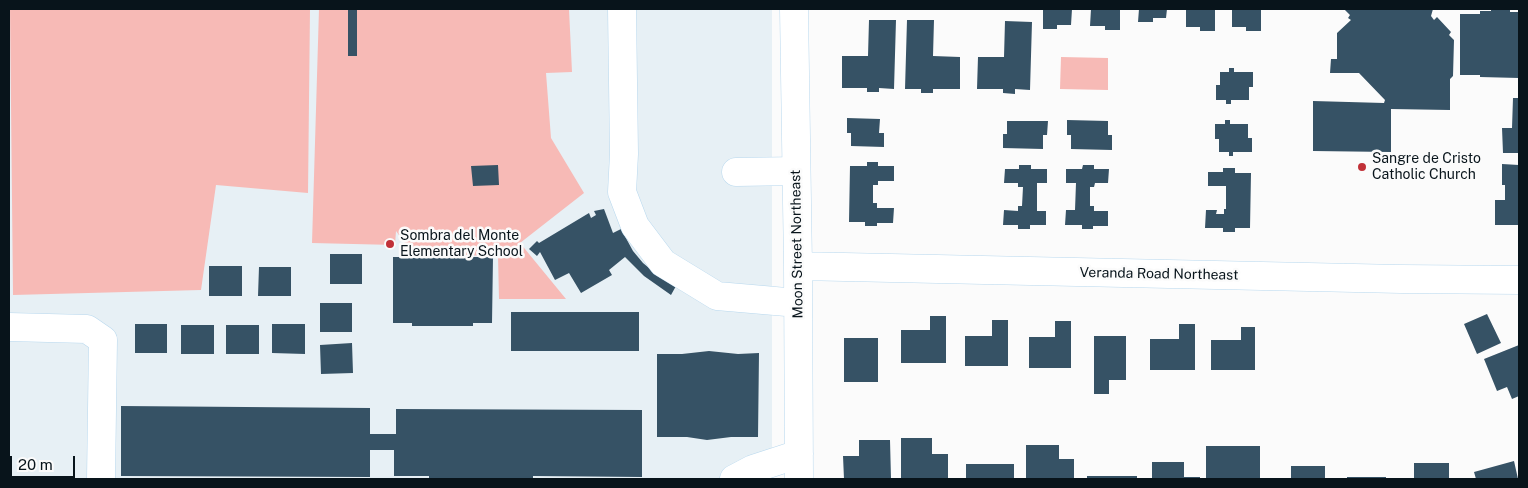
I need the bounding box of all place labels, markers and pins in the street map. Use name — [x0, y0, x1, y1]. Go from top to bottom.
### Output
place label: Sangre de Cristo Catholic Church — [1372, 151, 1481, 184]
marker: Sangre de Cristo Catholic Church — [1356, 161, 1368, 173]
place label: Sombra del Monte Elementary School — [400, 228, 523, 260]
marker: Sombra del Monte Elementary School — [384, 238, 396, 250]

